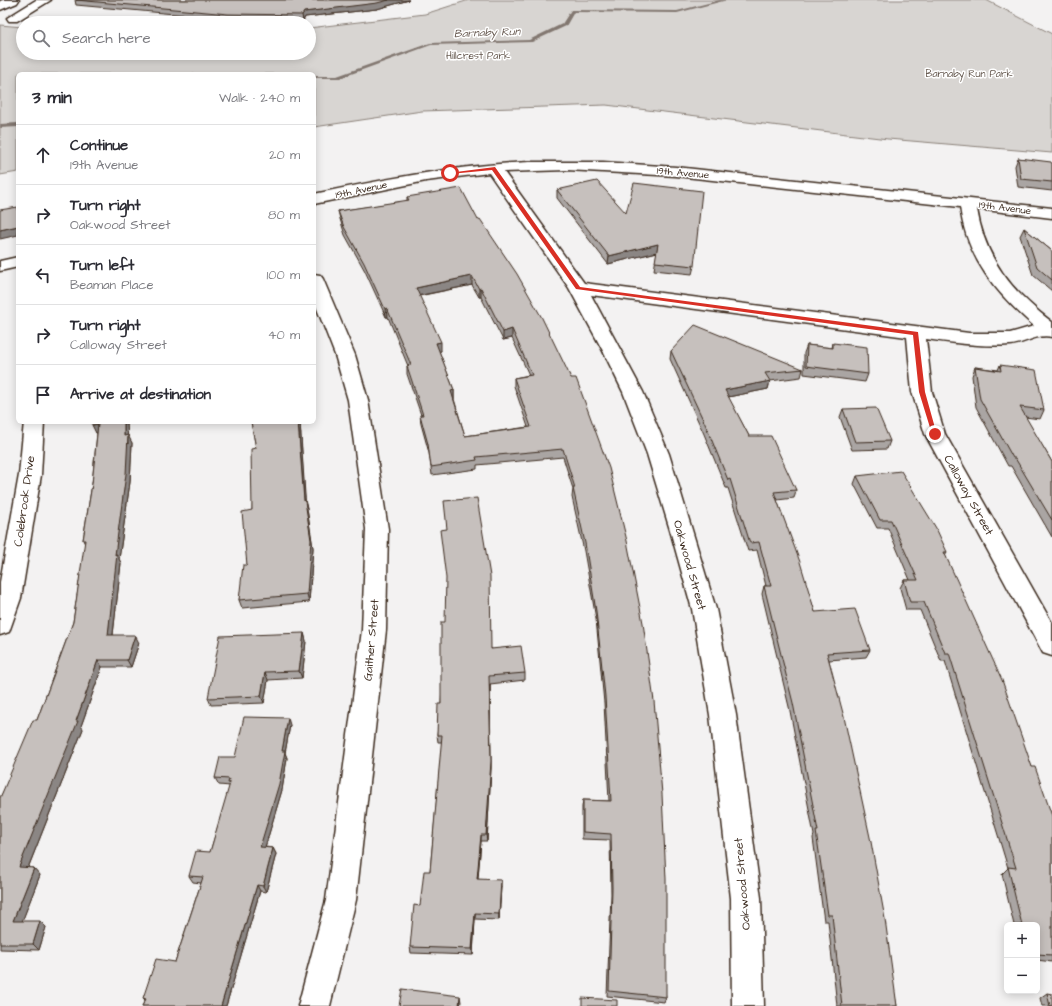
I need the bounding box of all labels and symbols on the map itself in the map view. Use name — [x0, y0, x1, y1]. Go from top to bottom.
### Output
water label: Barnaby Run — [454, 24, 522, 42]
park label: Hillcrest Park — [446, 49, 510, 63]
park label: Barnaby Run Park — [925, 67, 1013, 82]
route start — [441, 164, 459, 182]
street label: 19th Avenue — [656, 164, 710, 182]
street label: 19th Avenue — [334, 178, 389, 202]
street label: 19th Avenue — [978, 198, 1032, 218]
route end — [926, 425, 944, 443]
street label: Calloway Street — [939, 452, 998, 539]
street label: Colebrook Drive — [10, 454, 39, 548]
street label: Oakwood Street — [669, 518, 711, 612]
street label: Gaither Street — [359, 598, 384, 682]
street label: Oakwood Street — [730, 837, 755, 931]

